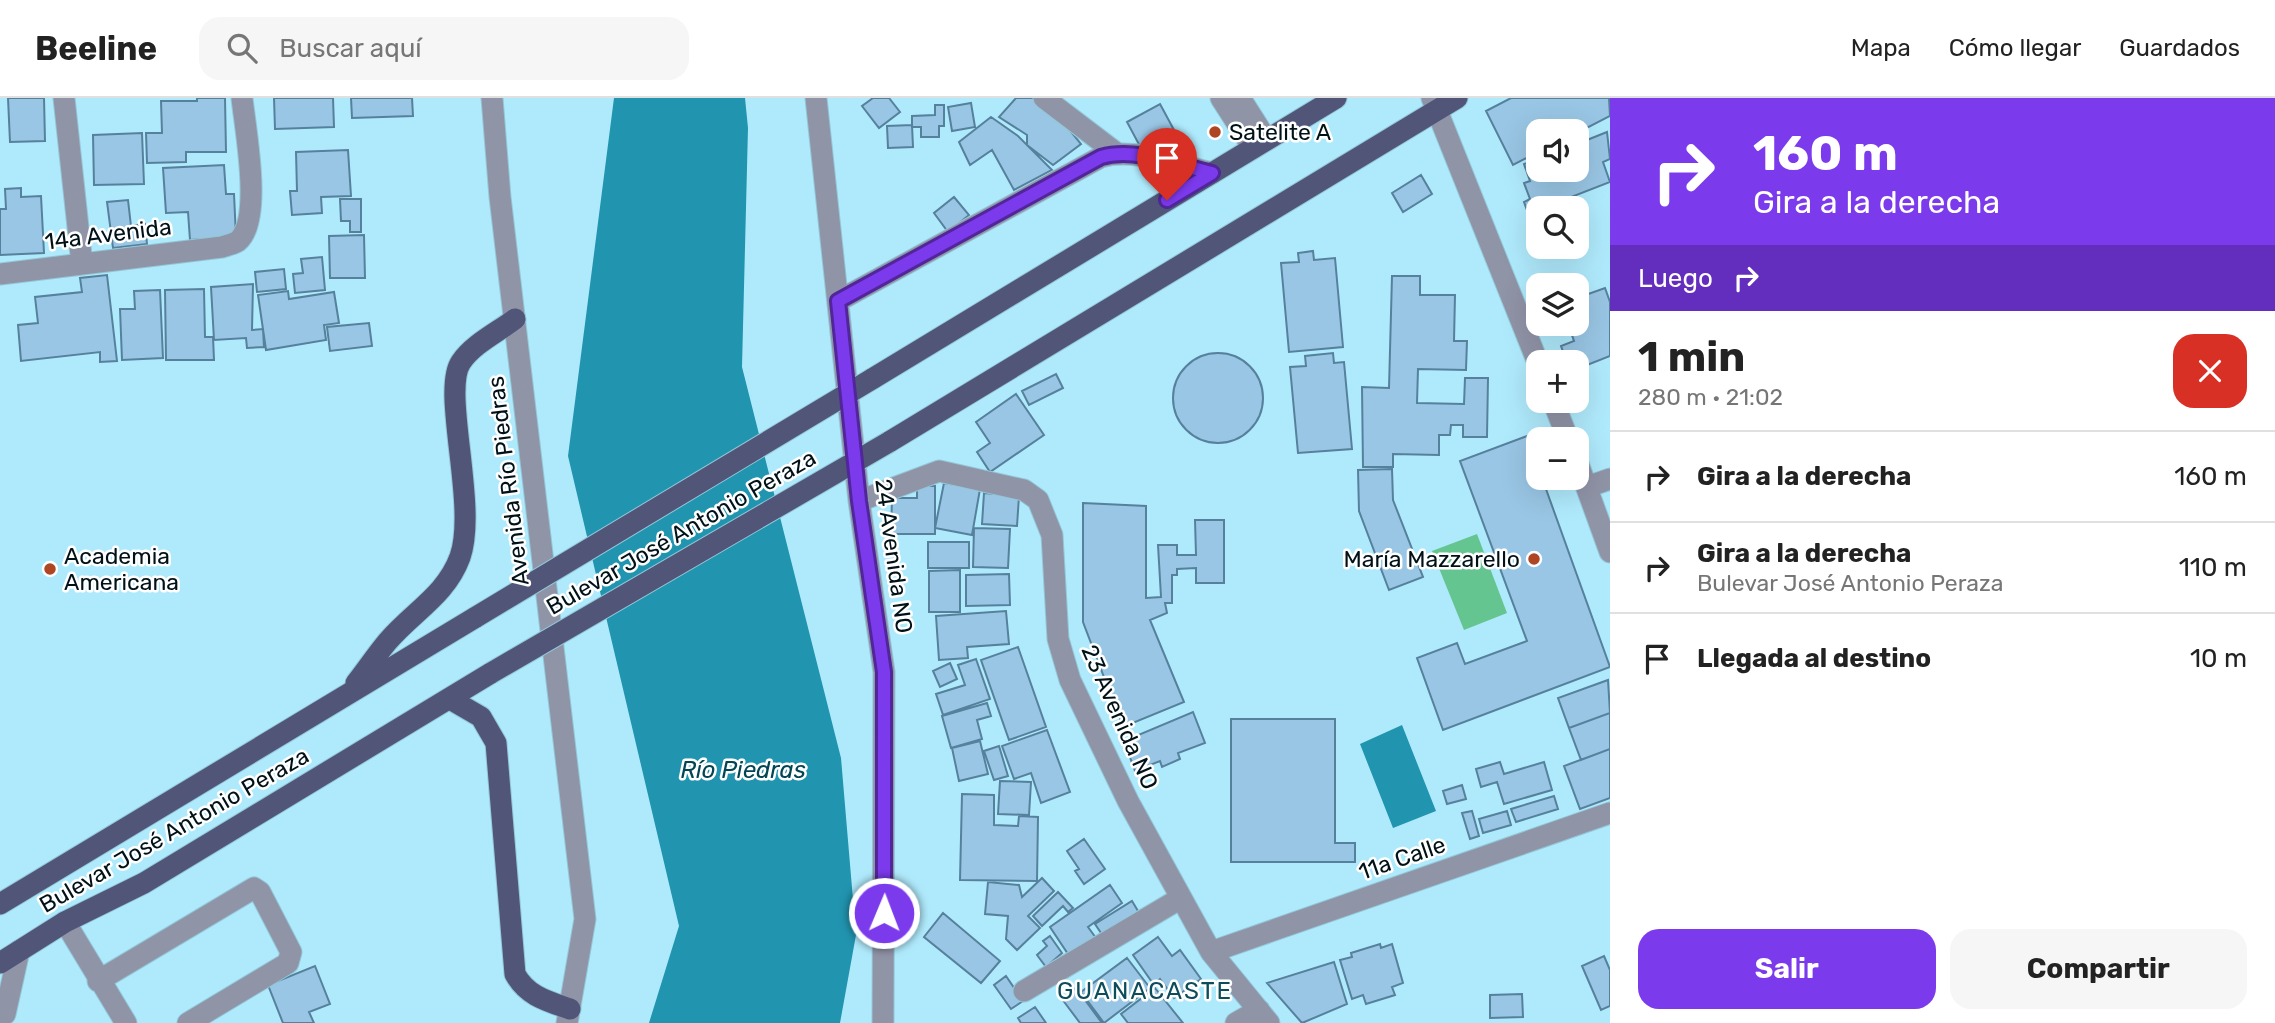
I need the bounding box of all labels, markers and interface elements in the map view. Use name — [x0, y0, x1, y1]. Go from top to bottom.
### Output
search box — [199, 17, 689, 80]
text: Beeline — [35, 29, 157, 68]
icon: search — [223, 29, 261, 67]
text: Buscar aquí — [279, 33, 422, 64]
text: Mapa — [1851, 34, 1911, 62]
text: Cómo llegar — [1949, 34, 2081, 62]
text: Guardados — [2119, 34, 2240, 62]
place label: Satelite A — [1229, 118, 1331, 146]
map controls — [1526, 119, 1589, 490]
button: sound — [1526, 119, 1589, 182]
marker: Satelite A — [1207, 124, 1223, 140]
text: 160 m — [1753, 124, 1898, 182]
icon: right — [1638, 126, 1729, 217]
pin — [1137, 128, 1197, 200]
icon: arrive — [1148, 139, 1186, 177]
text: Gira a la derecha — [1753, 183, 2000, 221]
button: search — [1526, 196, 1589, 259]
street label: 14a Avenida — [43, 212, 173, 256]
icon: right — [1727, 259, 1765, 297]
text: Luego — [1638, 263, 1713, 294]
button: layers — [1526, 273, 1589, 336]
text: 1 min — [1638, 332, 1745, 382]
button: close — [2173, 334, 2247, 408]
button: + — [1526, 350, 1589, 413]
street label: Avenida Río Piedras — [481, 375, 535, 587]
text: 280 m · 21:02 — [1638, 383, 1783, 411]
button: − — [1526, 427, 1589, 490]
street label: Bulevar José Antonio Peraza — [541, 443, 821, 621]
icon: right — [1638, 458, 1676, 496]
text: Gira a la derecha — [1697, 461, 1911, 492]
text: 160 m — [2174, 461, 2247, 492]
street label: 24 Avenida NO — [869, 477, 919, 635]
text: Gira a la derecha — [1697, 538, 1911, 569]
place label: Academia Americana — [64, 542, 179, 596]
place label: María Mazzarello — [1344, 545, 1520, 573]
icon: right — [1638, 549, 1676, 587]
marker: María Mazzarello — [1526, 551, 1542, 567]
text: 110 m — [2179, 552, 2247, 583]
marker: Academia Americana — [42, 561, 58, 577]
text: Bulevar José Antonio Peraza — [1697, 569, 2003, 597]
street label: 23 Avenida NO — [1076, 640, 1164, 794]
icon: arrive — [1638, 640, 1676, 678]
text: Llegada al destino — [1697, 643, 1931, 674]
text: 10 m — [2190, 643, 2247, 674]
street label: Bulevar José Antonio Peraza — [34, 741, 314, 919]
water label: Río Piedras — [680, 756, 806, 784]
street label: 11a Calle — [1355, 830, 1449, 886]
position arrow — [847, 876, 921, 950]
button: Salir — [1638, 929, 1936, 1009]
button: Compartir — [1950, 929, 2247, 1009]
district label: GUANACASTE — [1057, 977, 1233, 1005]

